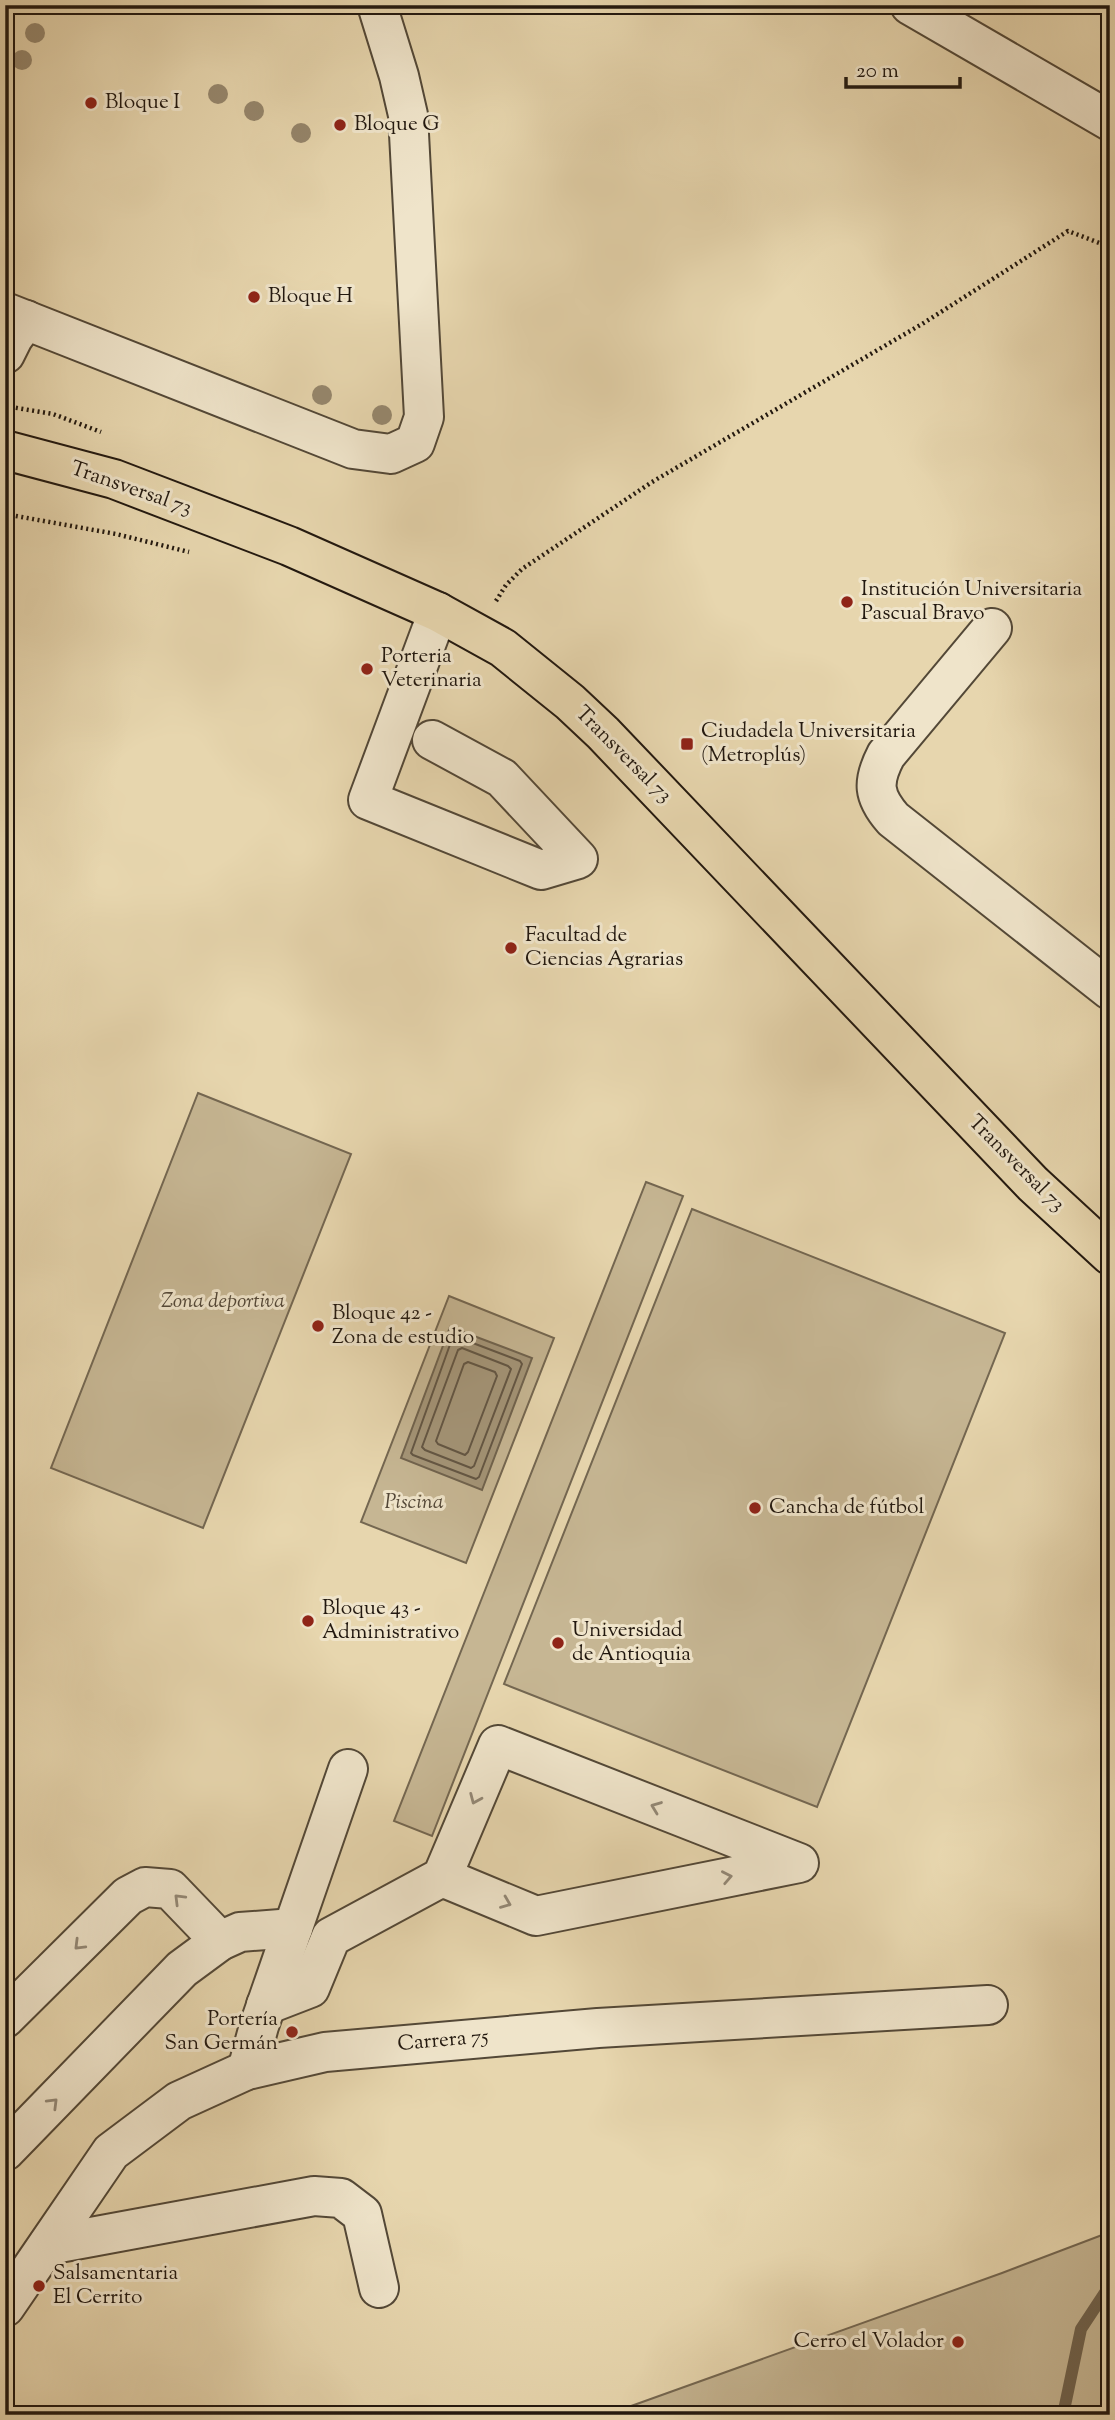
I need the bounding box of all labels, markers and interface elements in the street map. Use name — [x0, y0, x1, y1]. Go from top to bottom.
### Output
scale bar — [846, 46, 959, 90]
text: 20 m — [856, 57, 899, 87]
place label: Bloque I — [105, 88, 180, 118]
marker: Bloque I — [83, 95, 99, 111]
place label: Bloque G — [354, 110, 439, 140]
marker: Bloque G — [332, 117, 348, 133]
place label: Bloque H — [268, 282, 353, 312]
marker: Bloque H — [246, 289, 262, 305]
street label: Transversal 73 — [66, 454, 196, 524]
place label: Institución Universitaria Pascual Bravo — [861, 575, 1083, 629]
marker: Institución Universitaria Pascual Bravo — [839, 594, 855, 610]
place label: Porteria Veterinaria — [381, 642, 482, 696]
marker: Porteria Veterinaria — [359, 661, 375, 677]
street label: Transversal 73 — [568, 700, 678, 810]
place label: Ciudadela Universitaria (Metroplús) — [701, 717, 916, 771]
marker: Ciudadela Universitaria (Metroplús) — [679, 736, 695, 752]
place label: Facultad de Ciencias Agrarias — [525, 921, 683, 975]
marker: Facultad de Ciencias Agrarias — [503, 940, 519, 956]
street label: Transversal 73 — [961, 1109, 1071, 1219]
park label: Zona deportiva — [161, 1287, 285, 1317]
place label: Bloque 42 - Zona de estudio — [332, 1299, 474, 1353]
marker: Bloque 42 - Zona de estudio — [310, 1318, 326, 1334]
park label: Piscina — [384, 1488, 444, 1518]
place label: Cancha de fútbol — [769, 1493, 924, 1523]
marker: Cancha de fútbol — [747, 1500, 763, 1516]
place label: Bloque 43 - Administrativo — [322, 1594, 459, 1648]
marker: Bloque 43 - Administrativo — [300, 1613, 316, 1629]
place label: Universidad de Antioquia — [572, 1616, 691, 1670]
marker: Universidad de Antioquia — [550, 1635, 566, 1651]
one-way arrow — [469, 1791, 483, 1804]
one-way arrow — [650, 1801, 662, 1815]
one-way arrow — [721, 1870, 733, 1885]
one-way arrow — [175, 1894, 188, 1907]
one-way arrow — [499, 1895, 511, 1909]
one-way arrow — [75, 1936, 88, 1949]
place label: Portería San Germán — [165, 2005, 278, 2059]
street label: Carrera 75 — [396, 2022, 490, 2060]
marker: Portería San Germán — [284, 2024, 300, 2040]
one-way arrow — [45, 2098, 58, 2111]
place label: Salsamentaria El Cerrito — [53, 2259, 179, 2313]
marker: Salsamentaria El Cerrito — [31, 2278, 47, 2294]
place label: Cerro el Volador — [794, 2327, 944, 2357]
marker: Cerro el Volador — [950, 2334, 966, 2350]

